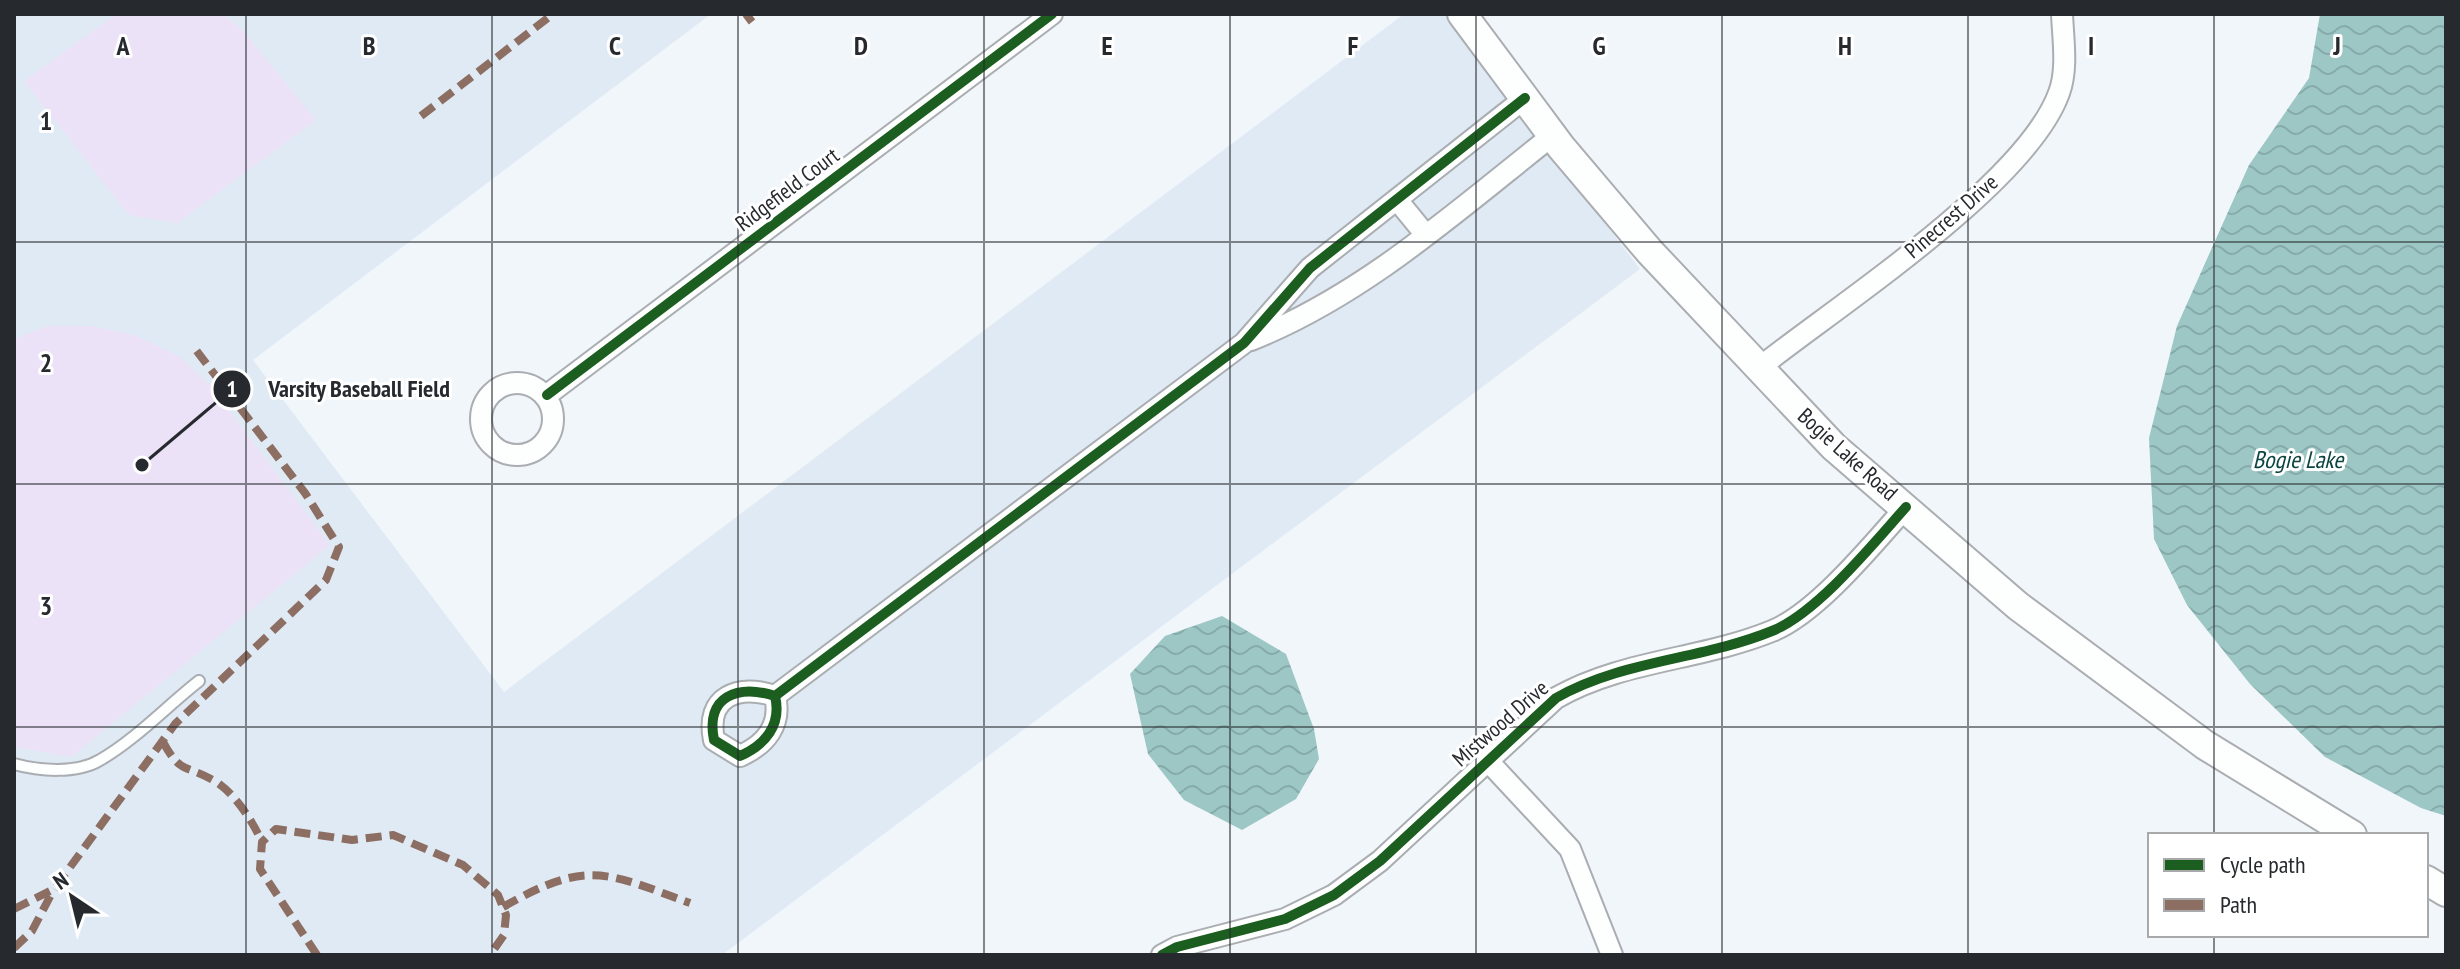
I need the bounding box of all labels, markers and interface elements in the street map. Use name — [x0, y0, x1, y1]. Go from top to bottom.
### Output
text: A — [115, 29, 130, 62]
text: B — [363, 29, 376, 62]
text: C — [609, 29, 621, 62]
text: D — [854, 29, 868, 62]
text: E — [1101, 29, 1113, 62]
text: F — [1348, 29, 1359, 62]
text: G — [1592, 29, 1606, 62]
text: H — [1838, 29, 1852, 62]
text: I — [2088, 29, 2094, 62]
text: J — [2332, 29, 2341, 62]
text: 1 — [40, 104, 52, 137]
street label: Ridgefield Court — [730, 141, 844, 237]
street label: Pinecrest Drive — [1899, 168, 2003, 264]
text: 2 — [40, 346, 52, 379]
callout: Varsity Baseball Field — [212, 365, 466, 413]
text: 1 — [226, 373, 238, 404]
text: Varsity Baseball Field — [267, 373, 450, 404]
street label: Bogie Lake Road — [1792, 402, 1904, 506]
water label: Bogie Lake — [2253, 444, 2345, 475]
text: 3 — [40, 589, 52, 622]
street label: Mistwood Drive — [1446, 674, 1554, 772]
legend — [2148, 833, 2428, 937]
text: Cycle path — [2220, 849, 2306, 880]
north arrow — [32, 857, 112, 937]
text: N — [48, 866, 73, 895]
text: Path — [2220, 889, 2257, 920]

